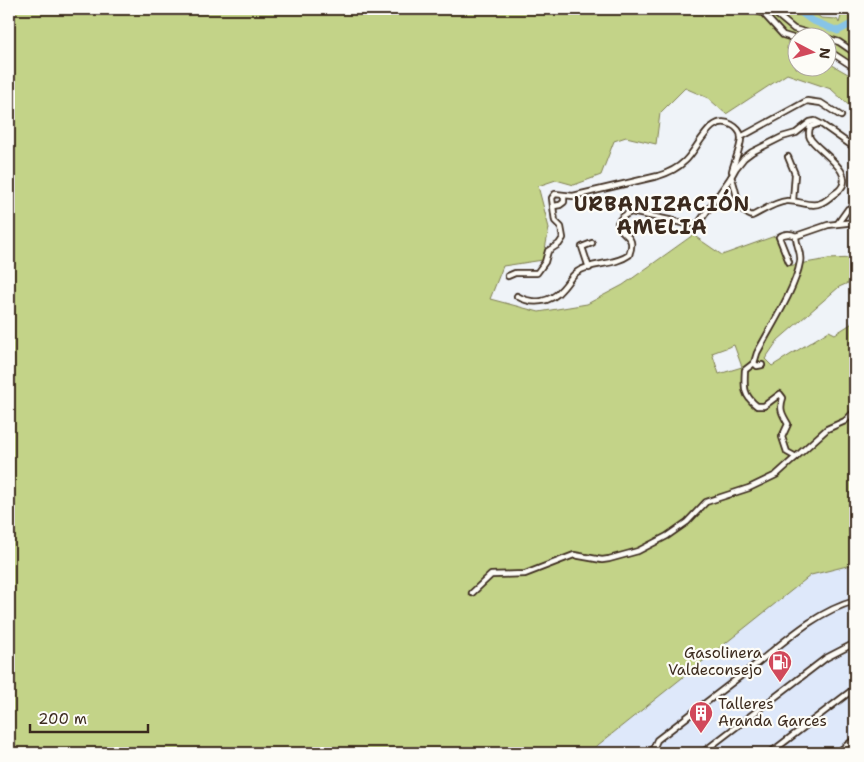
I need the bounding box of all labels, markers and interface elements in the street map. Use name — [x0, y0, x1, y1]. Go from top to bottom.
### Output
north arrow — [786, 28, 836, 78]
text: N — [815, 47, 834, 60]
district label: URBANIZACIÓN AMELIA — [574, 189, 750, 240]
place label: Gasolinera Valdeconsejo — [668, 643, 763, 680]
fuel station icon: Gasolinera Valdeconsejo — [767, 649, 793, 683]
place label: Talleres Aranda Garces — [718, 694, 827, 731]
building icon: Talleres Aranda Garces — [688, 700, 714, 734]
scale bar — [30, 702, 148, 734]
text: 200 m — [38, 709, 87, 729]

